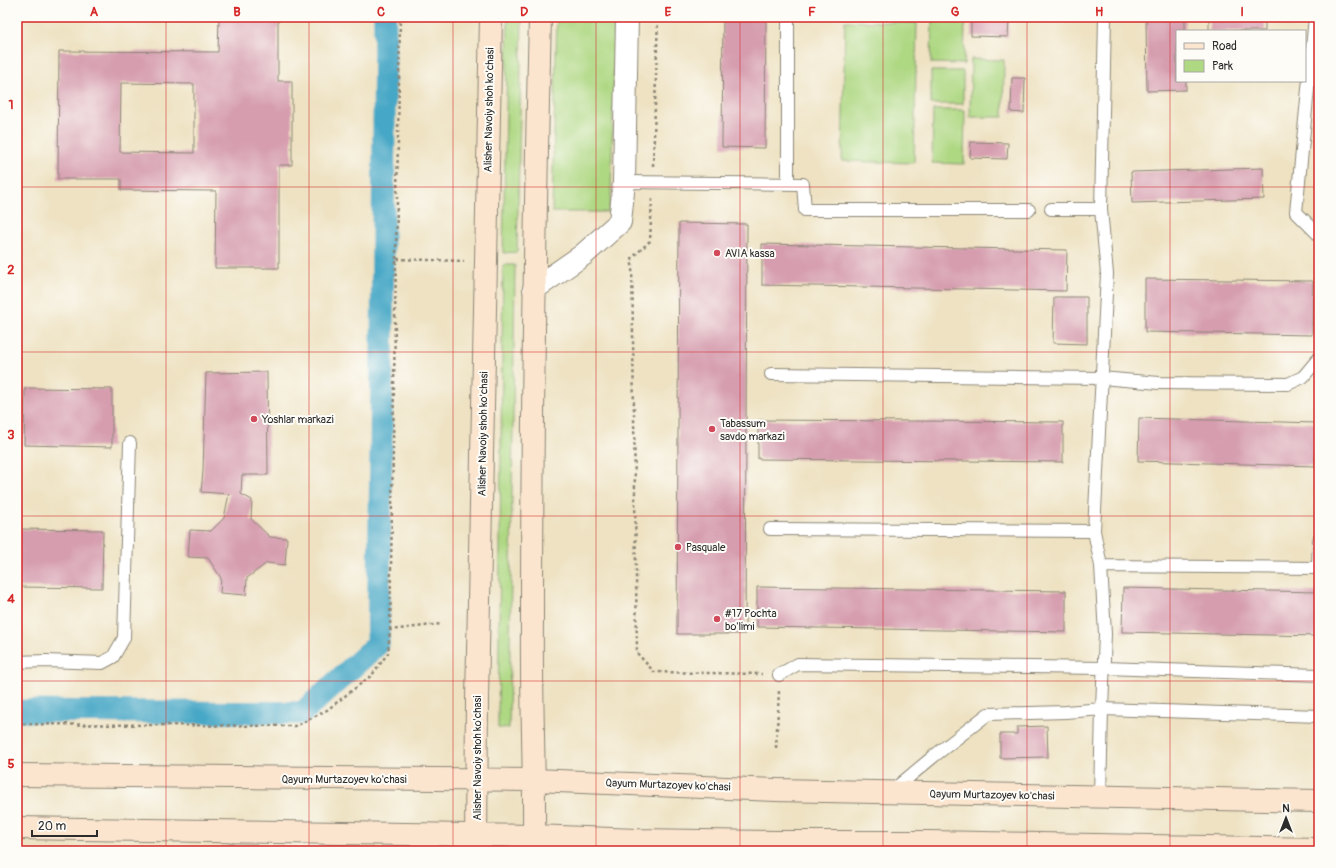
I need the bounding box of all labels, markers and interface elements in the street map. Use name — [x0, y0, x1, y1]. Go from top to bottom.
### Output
text: A — [90, 4, 99, 20]
text: B — [233, 4, 241, 20]
text: C — [377, 4, 385, 20]
text: D — [520, 4, 528, 20]
text: E — [665, 4, 672, 20]
text: F — [808, 4, 816, 20]
text: G — [951, 4, 960, 20]
text: H — [1095, 4, 1103, 20]
text: I — [1240, 4, 1244, 20]
legend — [1176, 30, 1306, 82]
text: Road — [1212, 39, 1237, 54]
street label: Alisher Navoiy shoh ko'chasi — [481, 47, 497, 173]
text: Park — [1212, 59, 1233, 74]
text: 1 — [8, 97, 14, 113]
place label: AVIA kassa — [725, 247, 775, 260]
marker: AVIA kassa — [712, 248, 722, 258]
text: 2 — [7, 262, 15, 278]
street label: Alisher Navoiy shoh ko'chasi — [475, 371, 491, 497]
place label: Yoshlar markazi — [261, 413, 334, 426]
marker: Yoshlar markazi — [249, 414, 259, 424]
place label: Tabassum savdo markazi — [720, 417, 785, 443]
marker: Tabassum savdo markazi — [707, 424, 717, 434]
text: 3 — [7, 427, 15, 443]
place label: Pasquale — [686, 541, 726, 554]
marker: Pasquale — [673, 542, 683, 552]
text: 4 — [7, 591, 15, 607]
place label: #17 Pochta bo'limi — [724, 607, 777, 633]
marker: #17 Pochta bo'limi — [712, 614, 722, 624]
street label: Alisher Navoiy shoh ko'chasi — [471, 696, 484, 820]
text: 5 — [7, 756, 15, 772]
street label: Qayum Murtazoyev ko'chasi — [281, 773, 407, 786]
street label: Qayum Murtazoyev ko'chasi — [605, 776, 731, 794]
street label: Qayum Murtazoyev ko'chasi — [929, 787, 1055, 803]
north arrow — [1266, 798, 1306, 838]
text: N — [1282, 802, 1290, 815]
scale bar — [32, 812, 97, 838]
text: 20 m — [38, 819, 67, 834]

